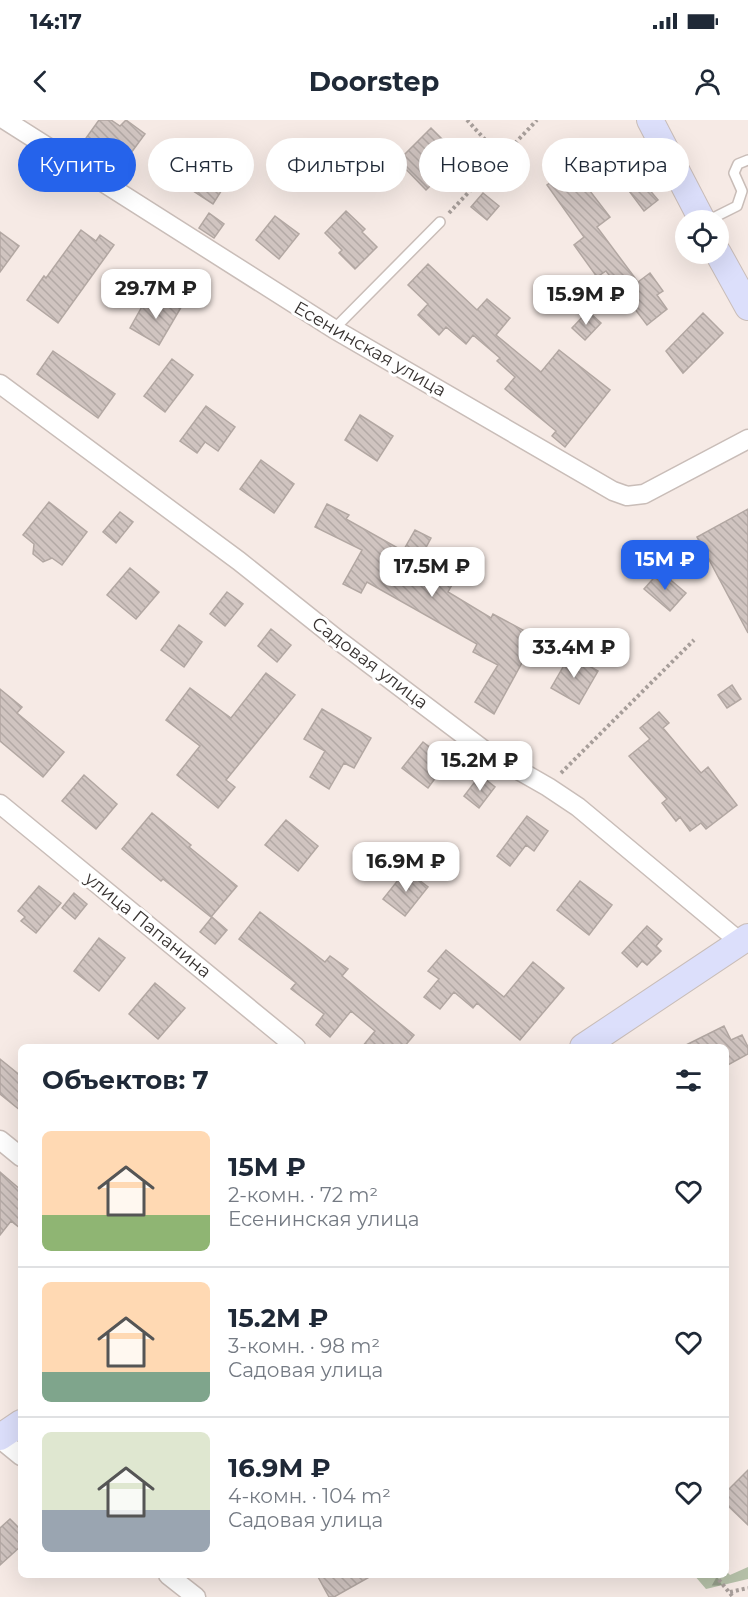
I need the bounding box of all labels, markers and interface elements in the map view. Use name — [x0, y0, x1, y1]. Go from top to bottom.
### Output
text: 14:17 — [30, 8, 82, 35]
icon: back — [24, 65, 57, 98]
text: Doorstep — [309, 65, 439, 98]
icon: person — [691, 65, 724, 98]
chip: Купить — [18, 138, 136, 192]
chip: Снять — [148, 138, 254, 192]
chip: Фильтры — [266, 138, 407, 192]
chip: Новое — [419, 138, 530, 192]
chip: Квартира — [542, 138, 689, 192]
map controls — [675, 210, 729, 264]
button: locate — [675, 210, 729, 264]
pin: 29.7M ₽ — [101, 269, 211, 320]
pin: 15.9M ₽ — [531, 275, 641, 326]
text: 29.7M ₽ — [115, 276, 197, 300]
text: 15.9M ₽ — [547, 282, 625, 306]
street label: Есенинская улица — [290, 296, 450, 402]
pin: 15M ₽ — [623, 540, 707, 591]
pin: 17.5M ₽ — [377, 547, 487, 598]
text: 15M ₽ — [635, 547, 695, 571]
text: 17.5M ₽ — [394, 554, 470, 578]
street label: Садовая улица — [308, 612, 432, 714]
pin: 33.4M ₽ — [519, 628, 629, 679]
text: 33.4M ₽ — [533, 635, 615, 659]
pin: 15.2M ₽ — [425, 741, 535, 792]
text: 15.2M ₽ — [441, 748, 519, 772]
pin: 16.9M ₽ — [351, 842, 461, 893]
text: 16.9M ₽ — [366, 849, 446, 873]
street label: улица Папанина — [80, 867, 216, 983]
text: Объектов: 7 — [42, 1064, 209, 1096]
icon: filters — [672, 1064, 705, 1097]
text: 15M ₽ — [228, 1151, 306, 1183]
icon: home — [90, 1155, 162, 1227]
icon: heart — [672, 1175, 705, 1208]
text: 2-комн. · 72 m² — [228, 1183, 378, 1207]
text: Есенинская улица — [228, 1207, 419, 1231]
text: 15.2M ₽ — [228, 1302, 328, 1334]
icon: home — [90, 1306, 162, 1378]
icon: heart — [672, 1326, 705, 1359]
text: 3-комн. · 98 m² — [228, 1334, 380, 1358]
text: Садовая улица — [228, 1358, 383, 1382]
text: 16.9M ₽ — [228, 1452, 331, 1484]
icon: home — [90, 1456, 162, 1528]
icon: heart — [672, 1476, 705, 1509]
text: 4-комн. · 104 m² — [228, 1484, 391, 1508]
text: Садовая улица — [228, 1508, 383, 1532]

